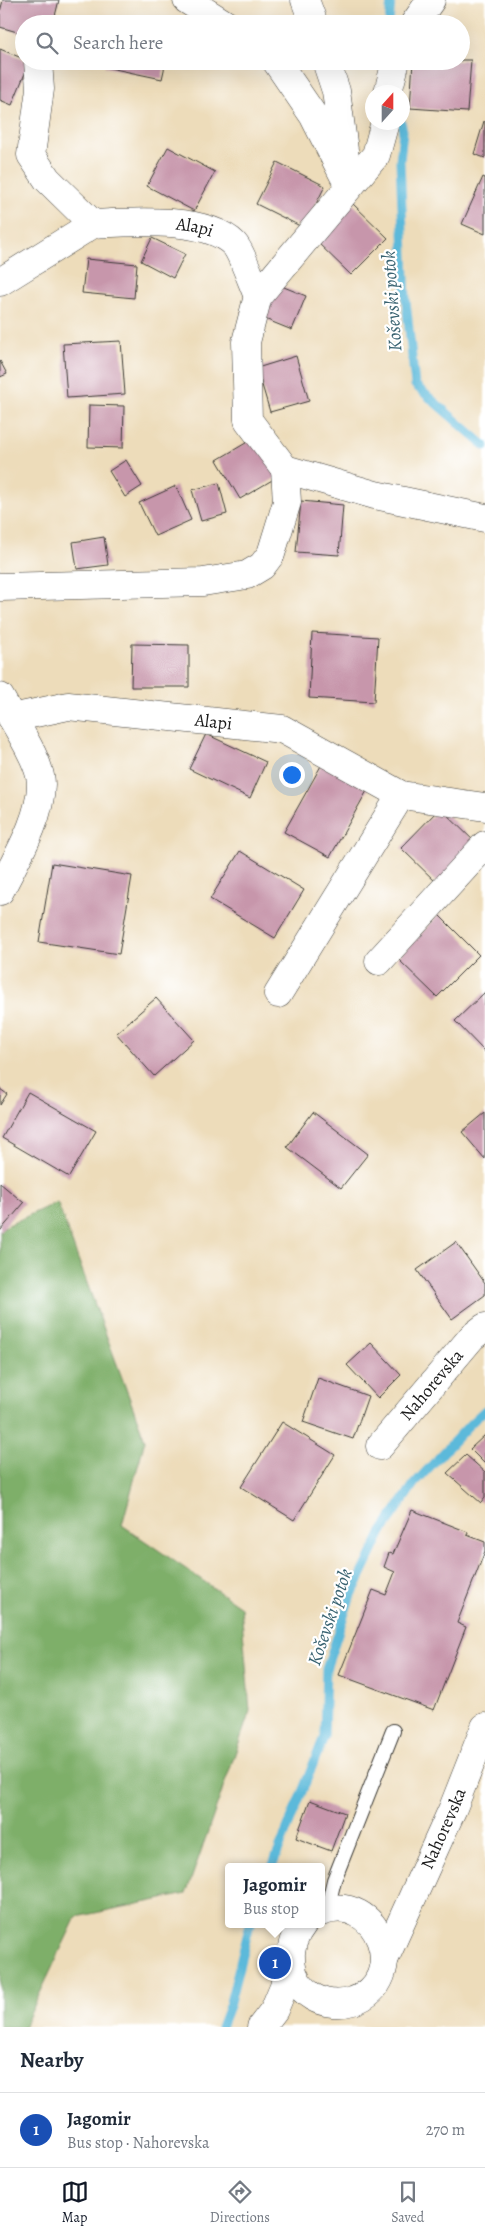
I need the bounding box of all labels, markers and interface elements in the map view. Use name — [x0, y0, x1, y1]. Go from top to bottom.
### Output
search box — [15, 15, 470, 70]
icon: search — [33, 29, 61, 57]
text: Search here — [73, 30, 163, 56]
north arrow — [365, 85, 410, 130]
street label: Alapi — [174, 211, 217, 243]
water label: Koševski potok — [376, 250, 408, 352]
street label: Alapi — [193, 708, 233, 736]
your location — [279, 762, 305, 788]
street label: Nahorevska — [394, 1344, 469, 1426]
water label: Koševski potok — [301, 1565, 359, 1669]
street label: Nahorevska — [415, 1784, 472, 1873]
popup — [225, 1863, 325, 1928]
text: Jagomir — [243, 1872, 307, 1898]
text: Bus stop — [243, 1898, 299, 1920]
pin: 1 — [259, 1944, 291, 1982]
text: Nearby — [20, 2046, 83, 2074]
text: Jagomir — [67, 2106, 131, 2132]
text: 1 — [33, 2119, 39, 2141]
text: 270 m — [426, 2119, 465, 2141]
text: Bus stop · Nahorevska — [67, 2132, 209, 2154]
tab: Map — [61, 2178, 89, 2227]
tab: Directions — [210, 2178, 270, 2227]
tab: Saved — [391, 2178, 424, 2227]

